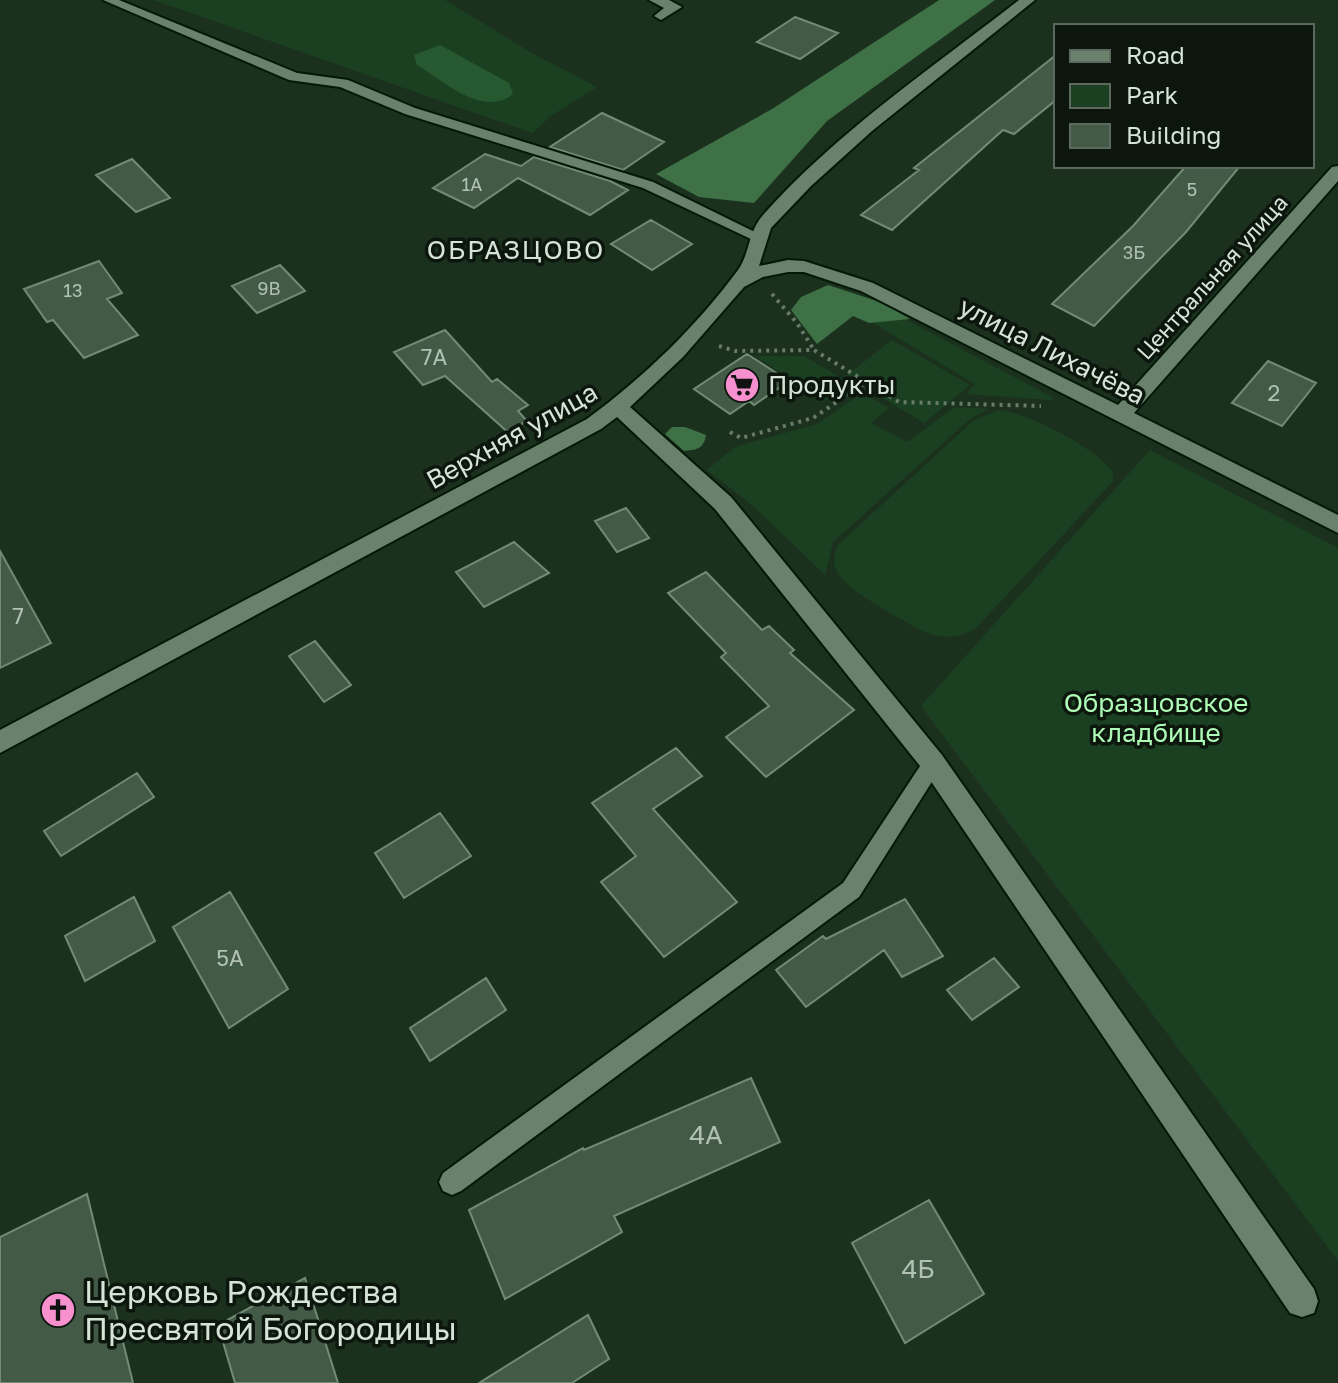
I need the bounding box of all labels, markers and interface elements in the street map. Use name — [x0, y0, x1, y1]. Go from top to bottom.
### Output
legend — [1054, 24, 1314, 168]
text: Road — [1126, 40, 1185, 69]
text: Park — [1126, 80, 1178, 109]
text: Building — [1126, 120, 1221, 149]
house number: 1А — [462, 173, 482, 195]
house number: 5 — [1187, 178, 1197, 200]
street label: Центральная улица — [1131, 189, 1293, 365]
district label: ОБРАЗЦОВО — [427, 234, 605, 265]
house number: 3Б — [1123, 241, 1145, 263]
house number: 9В — [258, 277, 280, 299]
house number: 13 — [63, 279, 83, 301]
street label: улица Лихачёва — [954, 290, 1150, 411]
house number: 7А — [421, 343, 447, 370]
supermarket icon: Продукты — [723, 366, 761, 404]
place label: Продукты — [768, 369, 896, 400]
street label: Верхняя улица — [421, 376, 603, 495]
house number: 2 — [1268, 379, 1280, 406]
house number: 7 — [12, 602, 24, 629]
park label: Образцовское кладбище — [1064, 687, 1248, 748]
house number: 5А — [216, 944, 244, 971]
house number: 4А — [689, 1119, 723, 1150]
house number: 4Б — [901, 1253, 935, 1284]
place label: Церковь Рождества Пресвятой Богородицы — [84, 1272, 457, 1347]
church icon: Церковь Рождества Пресвятой Богородицы — [39, 1291, 77, 1329]

